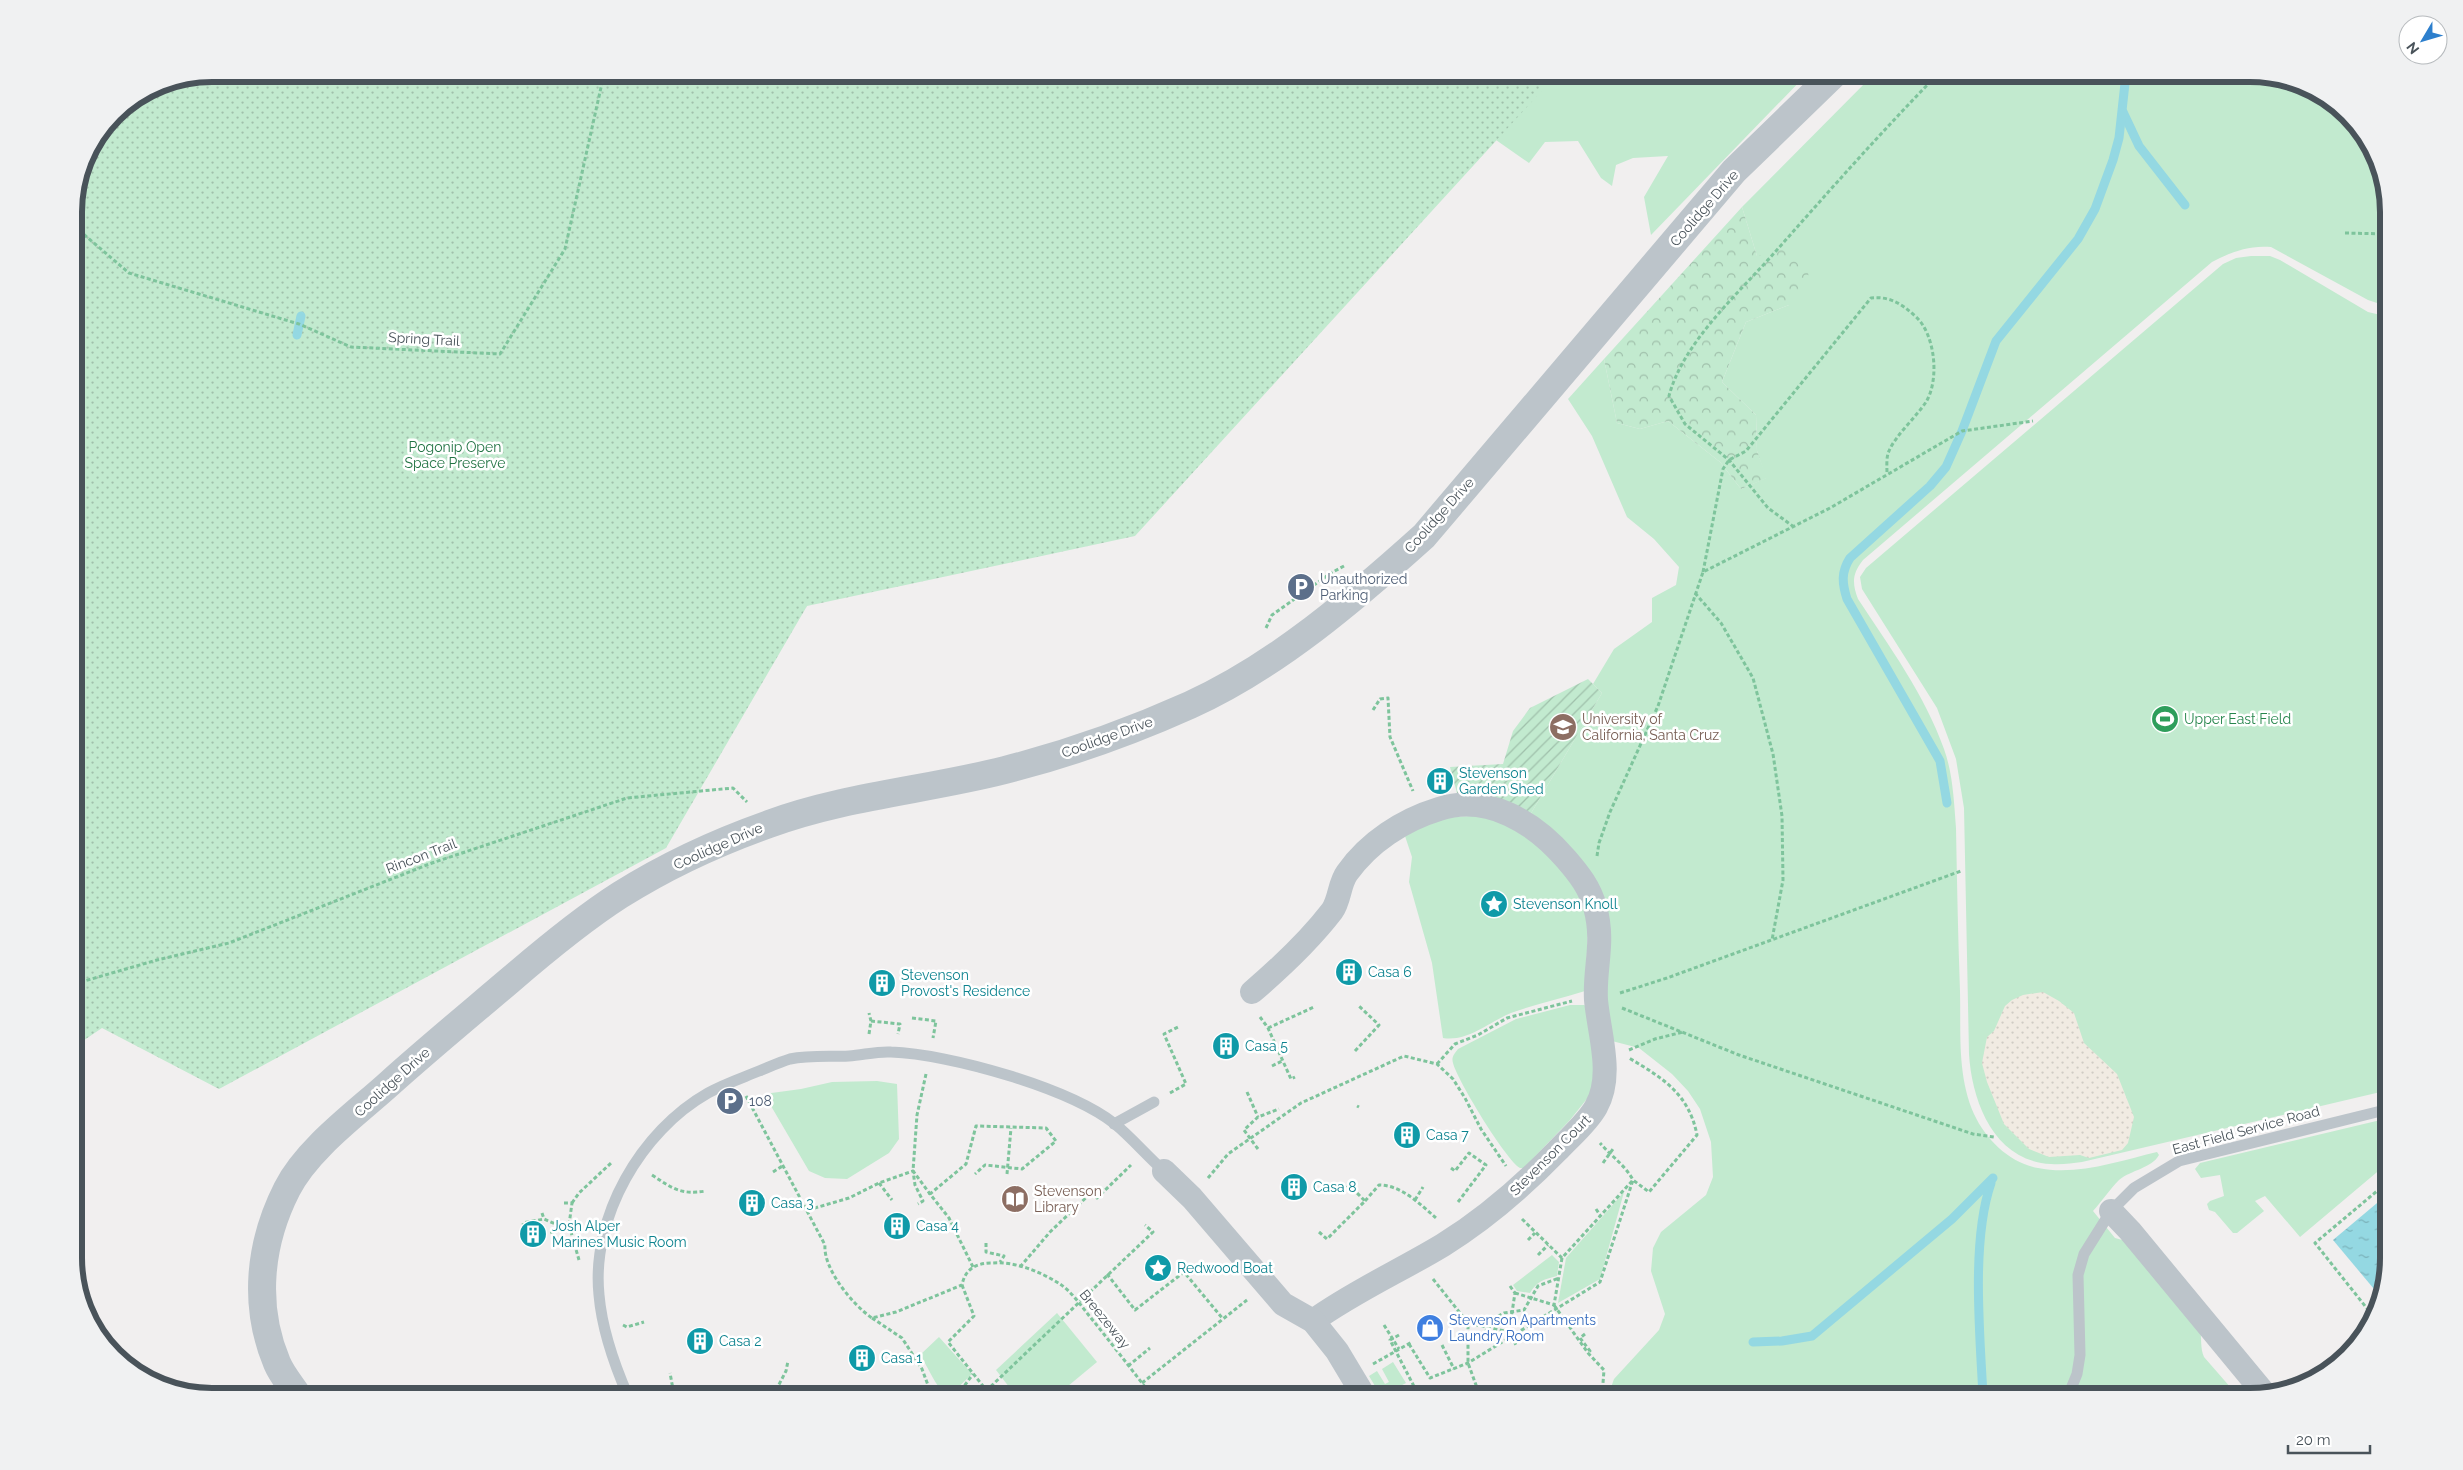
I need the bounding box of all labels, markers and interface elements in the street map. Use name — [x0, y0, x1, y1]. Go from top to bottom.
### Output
north arrow — [2398, 15, 2448, 65]
text: N — [2403, 39, 2422, 57]
street label: Coolidge Drive — [1667, 167, 1741, 249]
street label: Spring Trail — [388, 329, 460, 349]
park label: Pogonip Open Space Preserve — [404, 439, 506, 471]
street label: Coolidge Drive — [1401, 474, 1477, 556]
place label: Unauthorized Parking — [1320, 571, 1407, 603]
parking icon: Unauthorized Parking — [1286, 572, 1316, 602]
sports icon: Upper East Field — [2150, 704, 2180, 734]
place label: University of California, Santa Cruz — [1582, 711, 1719, 743]
place label: Upper East Field — [2184, 711, 2291, 727]
school or university icon: University of California, Santa Cruz — [1548, 712, 1578, 742]
street label: Coolidge Drive — [1059, 713, 1155, 761]
place label: Stevenson Garden Shed — [1459, 765, 1544, 797]
building icon: Stevenson Garden Shed — [1425, 766, 1455, 796]
street label: Coolidge Drive — [671, 819, 765, 873]
street label: Rincon Trail — [383, 835, 459, 877]
place icon: Stevenson Knoll — [1479, 889, 1509, 919]
place label: Stevenson Knoll — [1513, 896, 1618, 912]
building icon: Casa 6 — [1334, 957, 1364, 987]
place label: Casa 6 — [1368, 964, 1412, 980]
place label: Stevenson Provost's Residence — [901, 967, 1030, 999]
building icon: Stevenson Provost's Residence — [867, 968, 897, 998]
building icon: Casa 5 — [1211, 1031, 1241, 1061]
place label: Casa 5 — [1245, 1038, 1288, 1054]
street label: Coolidge Drive — [351, 1044, 433, 1120]
parking icon: 108 — [715, 1086, 745, 1116]
place label: 108 — [749, 1093, 772, 1109]
street label: East Field Service Road — [2171, 1103, 2321, 1157]
street label: Stevenson Court — [1506, 1111, 1594, 1199]
building icon: Casa 7 — [1392, 1120, 1422, 1150]
place label: Casa 7 — [1426, 1127, 1469, 1143]
building icon: Casa 8 — [1279, 1172, 1309, 1202]
place label: Casa 8 — [1313, 1179, 1357, 1195]
place label: Stevenson Library — [1034, 1183, 1102, 1215]
library icon: Stevenson Library — [1000, 1184, 1030, 1214]
building icon: Casa 3 — [737, 1188, 767, 1218]
place label: Casa 3 — [771, 1195, 814, 1211]
building icon: Casa 4 — [882, 1211, 912, 1241]
place label: Josh Alper Marines Music Room — [552, 1218, 687, 1250]
place label: Casa 4 — [916, 1218, 959, 1234]
building icon: Josh Alper Marines Music Room — [518, 1219, 548, 1249]
place icon: Redwood Boat — [1143, 1253, 1173, 1283]
place label: Redwood Boat — [1177, 1260, 1273, 1276]
street label: Breezeway — [1076, 1286, 1134, 1352]
place label: Stevenson Apartments Laundry Room — [1449, 1312, 1596, 1344]
shop icon: Stevenson Apartments Laundry Room — [1415, 1313, 1445, 1343]
building icon: Casa 2 — [685, 1326, 715, 1356]
place label: Casa 2 — [719, 1333, 762, 1349]
building icon: Casa 1 — [847, 1343, 877, 1373]
place label: Casa 1 — [881, 1350, 922, 1366]
scale bar — [2288, 1422, 2370, 1454]
text: 20 m — [2296, 1431, 2331, 1449]

